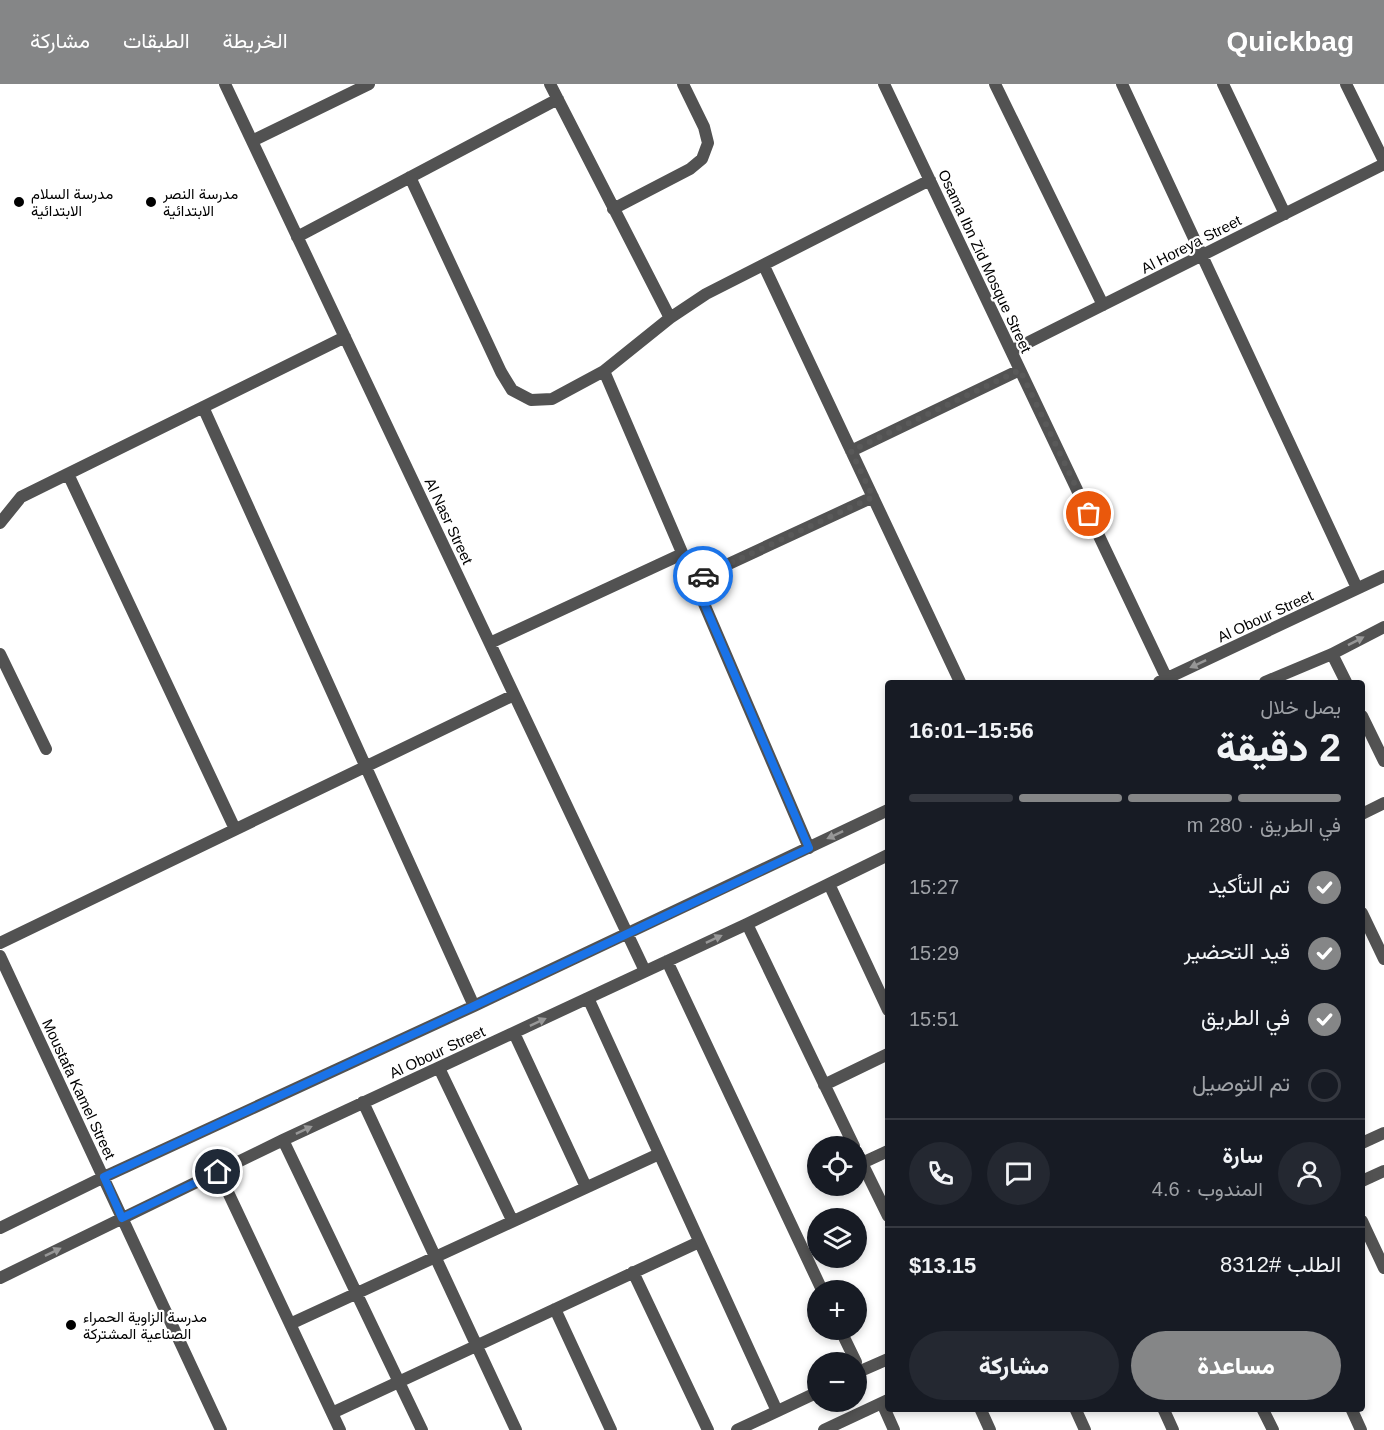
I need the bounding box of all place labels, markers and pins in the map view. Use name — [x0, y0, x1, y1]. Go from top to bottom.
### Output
place label: مدرسة السلام الابتدائية — [31, 185, 113, 220]
place label: مدرسة النصر الابتدائية — [162, 185, 238, 220]
marker: مدرسة السلام الابتدائية — [12, 195, 26, 209]
marker: مدرسة النصر الابتدائية — [144, 195, 158, 209]
pin — [1063, 488, 1114, 539]
pin — [192, 1146, 243, 1197]
place label: مدرسة الزاوية الحمراء الصناعية المشتركة — [83, 1308, 207, 1343]
marker: مدرسة الزاوية الحمراء الصناعية المشتركة — [64, 1318, 78, 1332]

